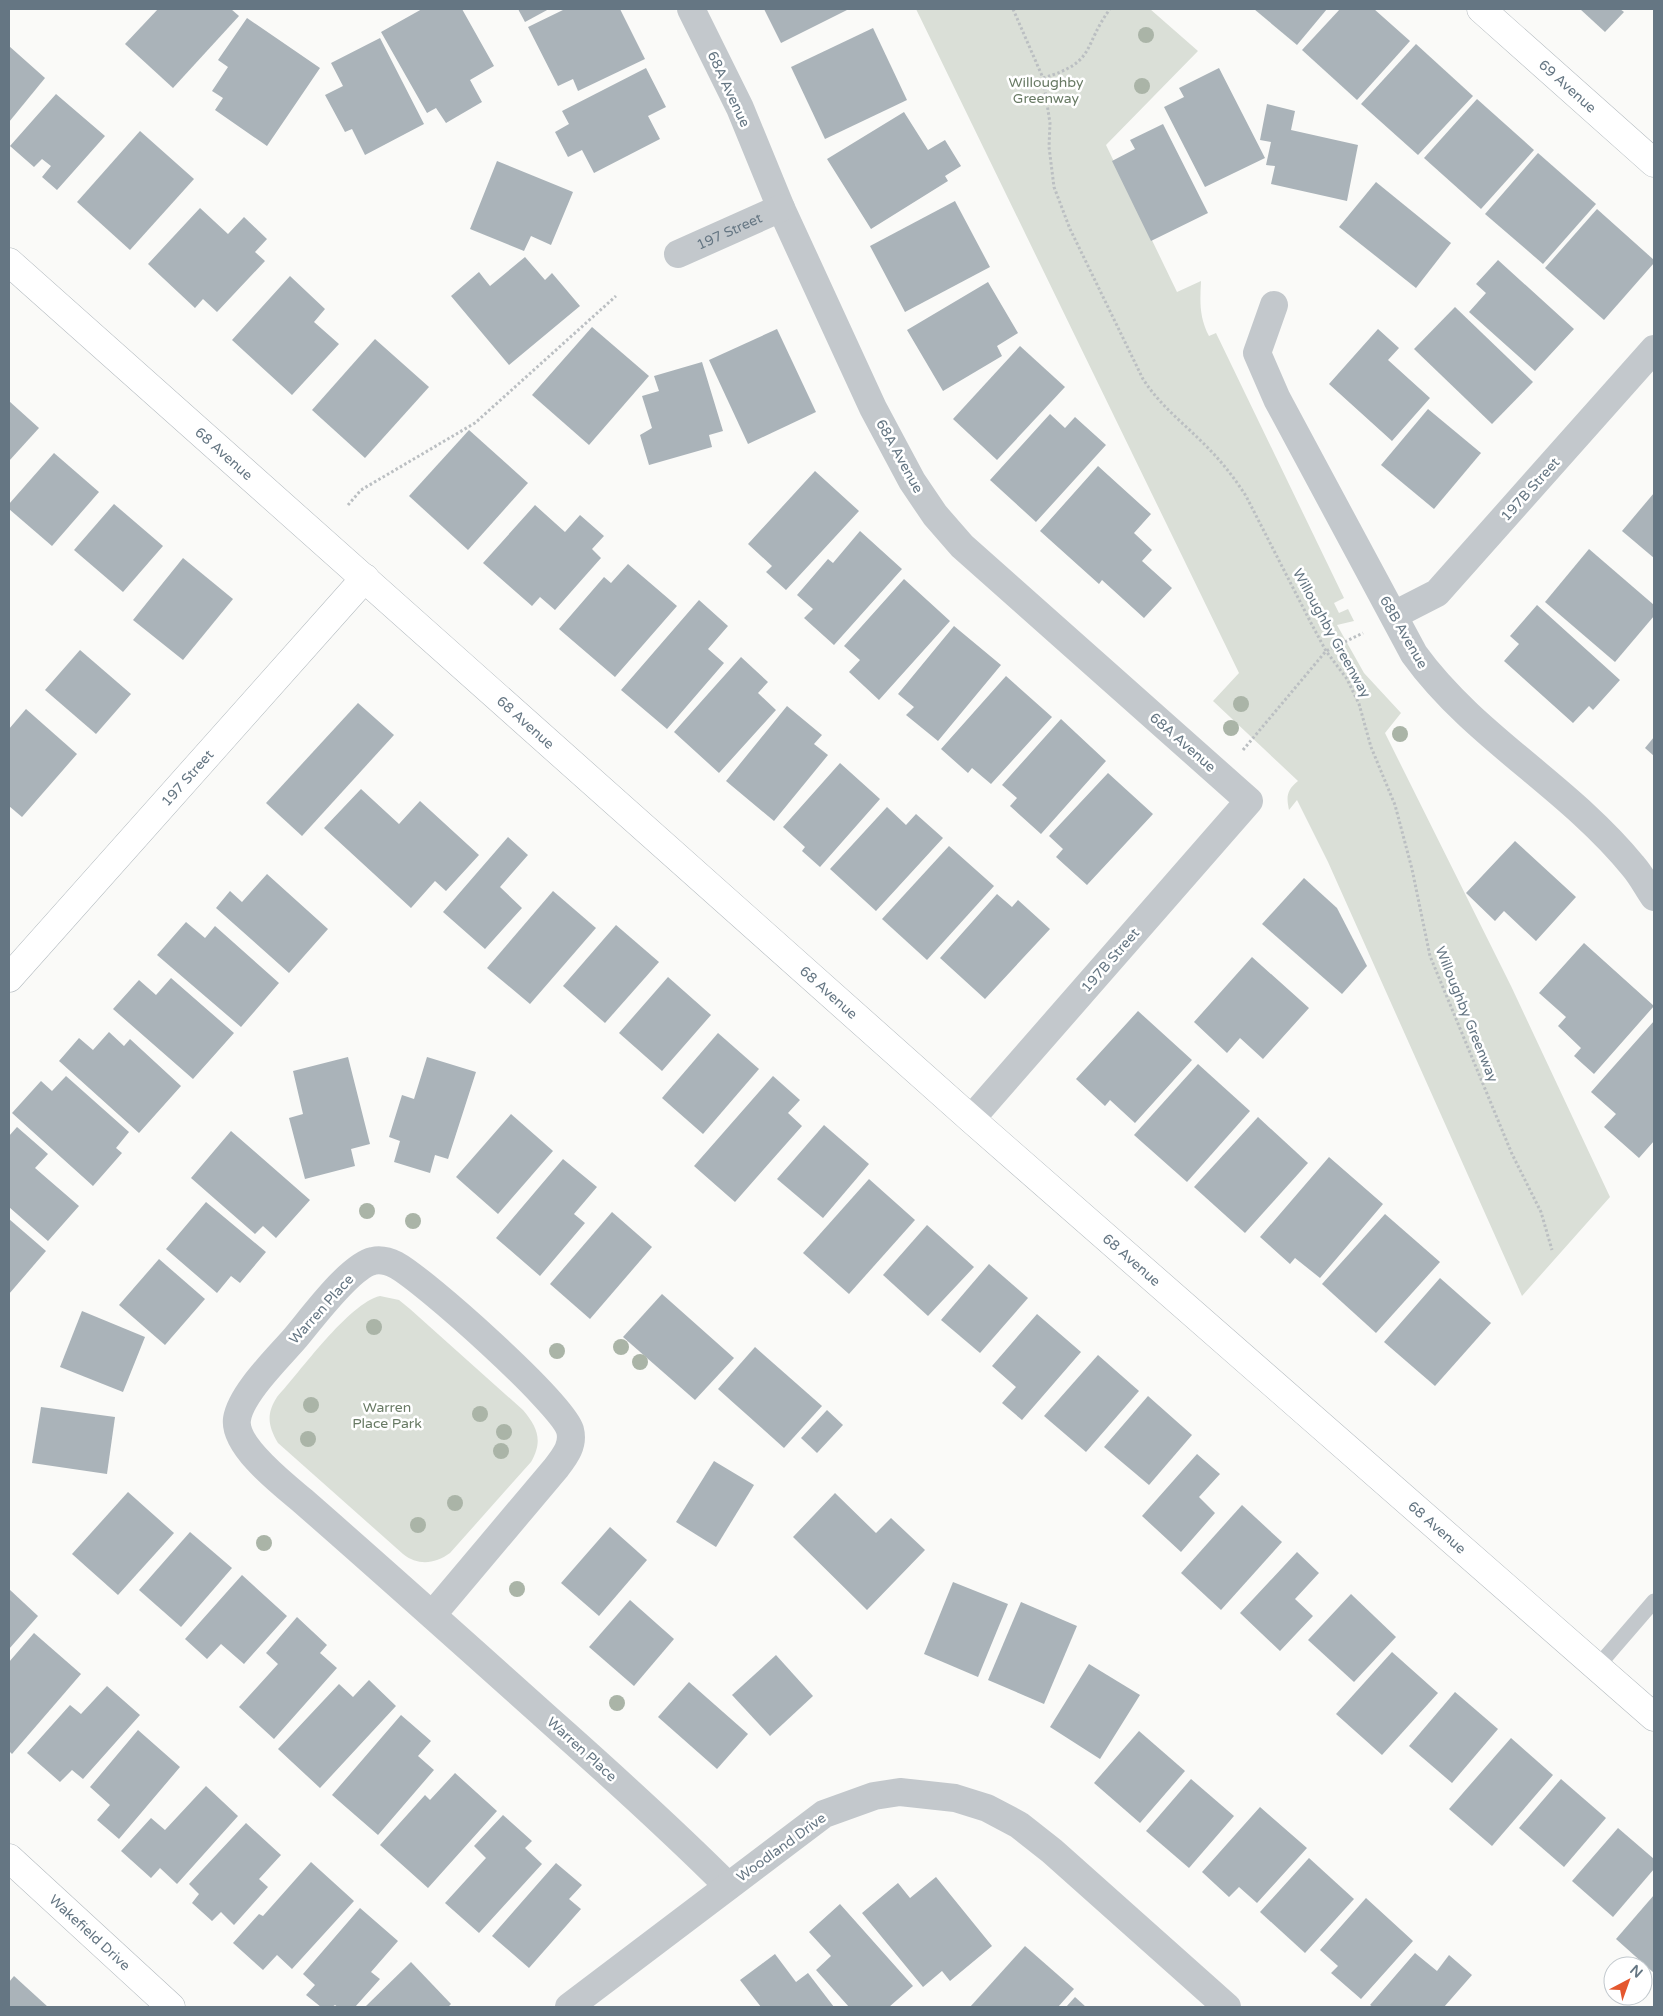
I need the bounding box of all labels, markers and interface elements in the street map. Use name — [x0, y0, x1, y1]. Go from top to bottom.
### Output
street label: 68A Avenue — [704, 49, 754, 130]
street label: 69 Avenue — [1535, 56, 1600, 117]
park label: Willoughby Greenway — [1008, 74, 1084, 107]
street label: 197 Street — [694, 209, 765, 254]
street label: 68A Avenue — [872, 416, 927, 496]
street label: 68 Avenue — [191, 424, 256, 484]
street label: 197B Street — [1497, 454, 1564, 525]
street label: Willoughby Greenway — [1289, 566, 1374, 701]
street label: 68B Avenue — [1376, 593, 1431, 672]
street label: 68 Avenue — [493, 693, 558, 753]
street label: 68A Avenue — [1146, 709, 1219, 776]
street label: 197 Street — [158, 746, 218, 810]
street label: 197B Street — [1078, 924, 1143, 996]
street label: Willoughby Greenway — [1431, 944, 1502, 1085]
street label: 68 Avenue — [796, 963, 861, 1023]
street label: 68 Avenue — [1099, 1230, 1164, 1290]
street label: Warren Place — [286, 1271, 357, 1348]
park label: Warren Place Park — [352, 1399, 422, 1432]
street label: 68 Avenue — [1404, 1498, 1469, 1558]
street label: Warren Place — [543, 1714, 620, 1785]
street label: Woodland Drive — [733, 1809, 829, 1885]
street label: Wakefield Drive — [45, 1891, 134, 1974]
north arrow — [1603, 1956, 1653, 2006]
text: N — [1626, 1961, 1646, 1982]

